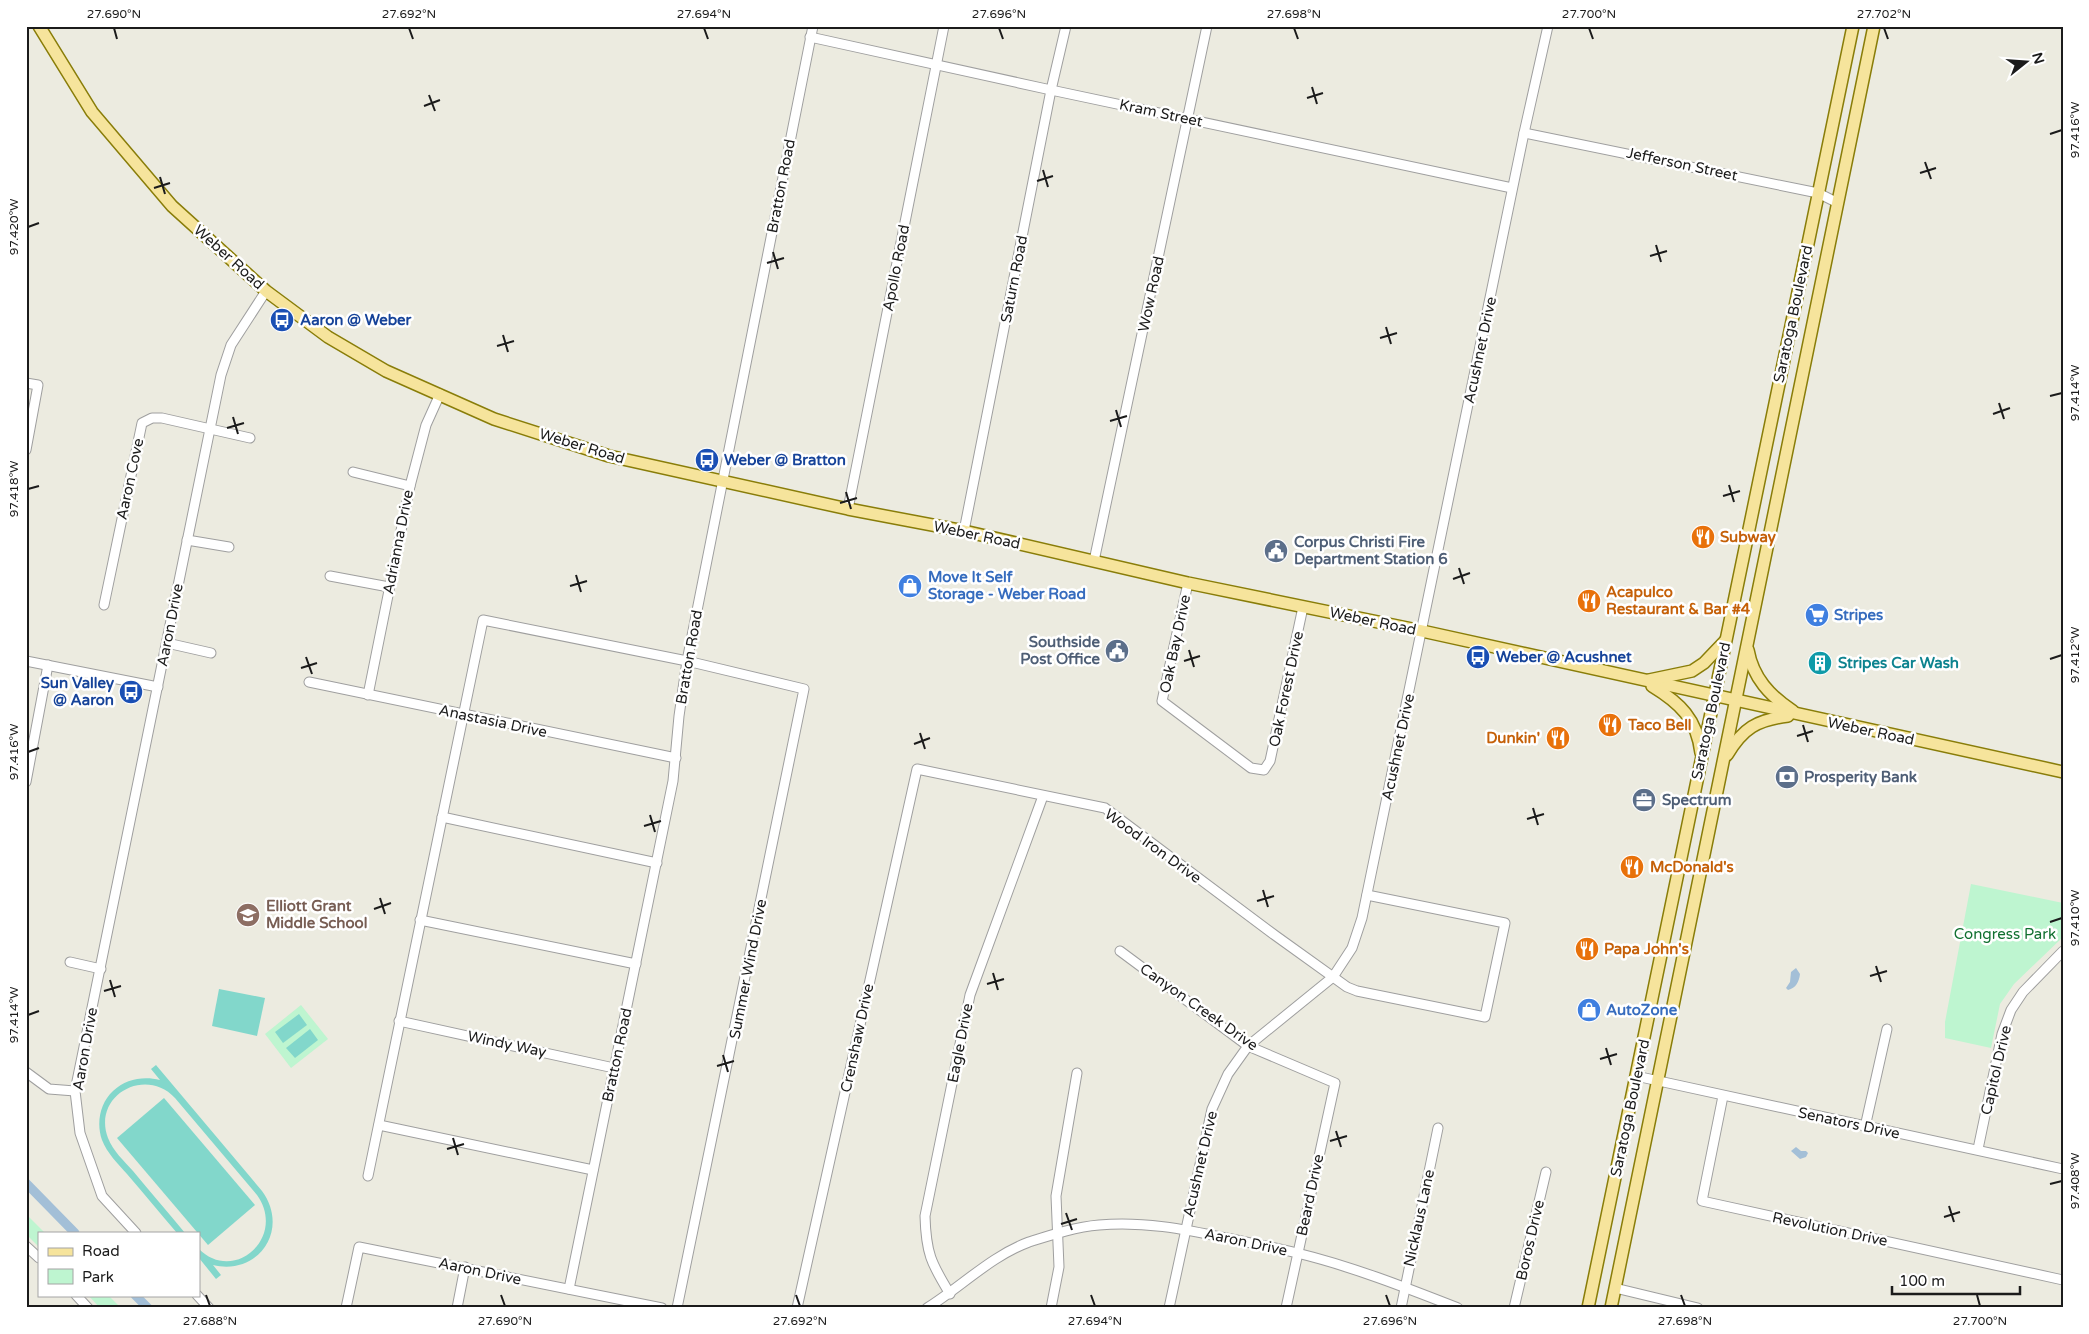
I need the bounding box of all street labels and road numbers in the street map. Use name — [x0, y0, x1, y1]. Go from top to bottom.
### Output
street label: Kram Street — [1118, 95, 1205, 131]
street label: Bratton Road — [763, 137, 799, 235]
street label: Jefferson Street — [1625, 143, 1739, 185]
street label: Weber Road — [190, 221, 268, 293]
street label: Apollo Road — [879, 223, 913, 313]
street label: Saturn Road — [997, 234, 1031, 324]
street label: Saratoga Boulevard — [1770, 244, 1816, 384]
street label: Wow Road — [1134, 254, 1168, 334]
street label: Acushnet Drive — [1460, 295, 1500, 405]
street label: Weber Road — [537, 424, 627, 468]
street label: Aaron Cove — [113, 437, 147, 521]
street label: Adrianna Drive — [379, 488, 417, 596]
street label: Weber Road — [932, 517, 1022, 553]
street label: Aaron Drive — [153, 582, 187, 668]
street label: Oak Bay Drive — [1156, 593, 1194, 695]
street label: Weber Road — [1328, 603, 1418, 639]
street label: Bratton Road — [672, 608, 706, 706]
street label: Oak Forest Drive — [1265, 629, 1307, 749]
street label: Saratoga Boulevard — [1688, 641, 1734, 781]
street label: Acushnet Drive — [1378, 692, 1418, 802]
street label: Anastasia Drive — [437, 701, 549, 741]
street label: Weber Road — [1826, 713, 1916, 749]
street label: Wood Iron Drive — [1101, 805, 1205, 887]
street label: Summer Wind Drive — [726, 898, 770, 1040]
street label: Canyon Creek Drive — [1137, 960, 1261, 1054]
street label: Crenshaw Drive — [837, 982, 877, 1094]
street label: Eagle Drive — [943, 1002, 977, 1084]
street label: Aaron Drive — [69, 1006, 101, 1092]
street label: Bratton Road — [598, 1006, 636, 1104]
street label: Capitol Drive — [1977, 1023, 2015, 1117]
street label: Windy Way — [466, 1027, 548, 1061]
street label: Saratoga Boulevard — [1607, 1038, 1653, 1178]
street label: Senators Drive — [1796, 1103, 1902, 1143]
street label: Acushnet Drive — [1179, 1109, 1221, 1219]
street label: Beard Drive — [1293, 1152, 1327, 1238]
street label: Nicklaus Lane — [1400, 1168, 1438, 1268]
street label: Boros Drive — [1512, 1198, 1548, 1282]
street label: Revolution Drive — [1771, 1208, 1889, 1250]
street label: Aaron Drive — [1203, 1224, 1289, 1260]
street label: Aaron Drive — [437, 1253, 523, 1289]

